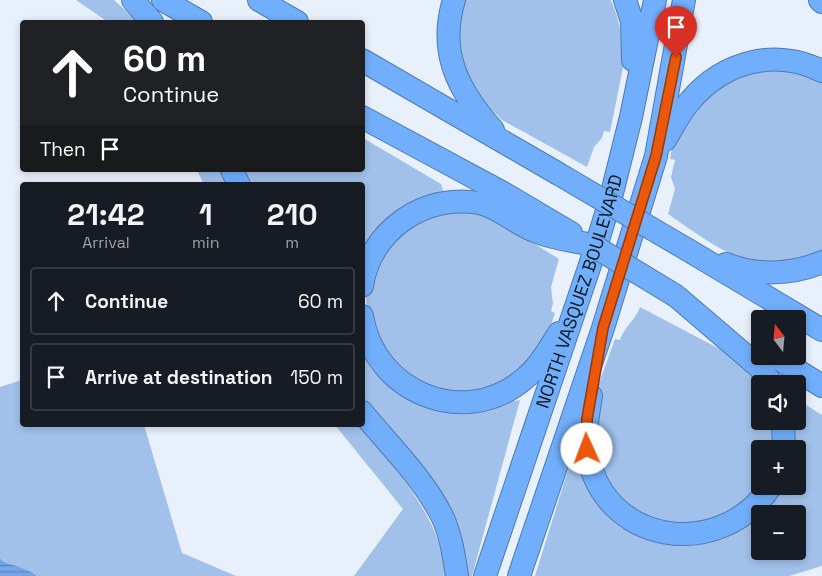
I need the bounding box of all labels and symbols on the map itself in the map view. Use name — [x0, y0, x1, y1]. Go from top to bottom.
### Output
pin — [655, 6, 697, 57]
street label: NORTH VASQUEZ BOULEVARD — [530, 172, 627, 411]
north arrow — [751, 310, 806, 365]
position arrow — [560, 422, 612, 474]

